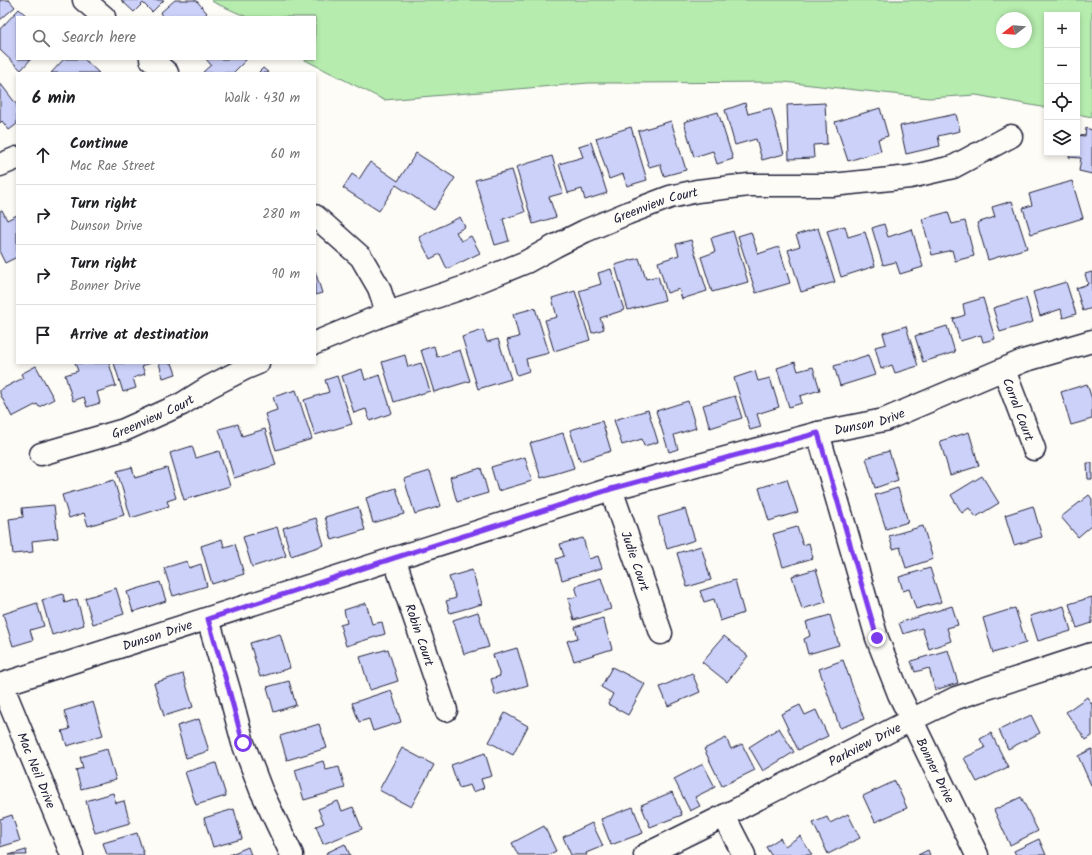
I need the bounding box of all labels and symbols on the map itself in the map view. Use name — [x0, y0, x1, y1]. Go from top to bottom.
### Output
north arrow — [996, 12, 1032, 48]
street label: Greenview Court — [610, 182, 701, 230]
street label: Corral Court — [996, 375, 1039, 445]
street label: Greenview Court — [109, 389, 200, 445]
street label: Dunson Drive — [833, 403, 909, 442]
street label: Judie Court — [614, 528, 655, 595]
street label: Robin Court — [398, 601, 440, 670]
street label: Dunson Drive — [120, 615, 195, 657]
route end — [868, 629, 886, 647]
street label: Parkview Drive — [825, 718, 905, 773]
street label: Mac Neil Drive — [11, 729, 61, 812]
route start — [234, 734, 252, 752]
street label: Bonner Drive — [910, 734, 959, 807]

